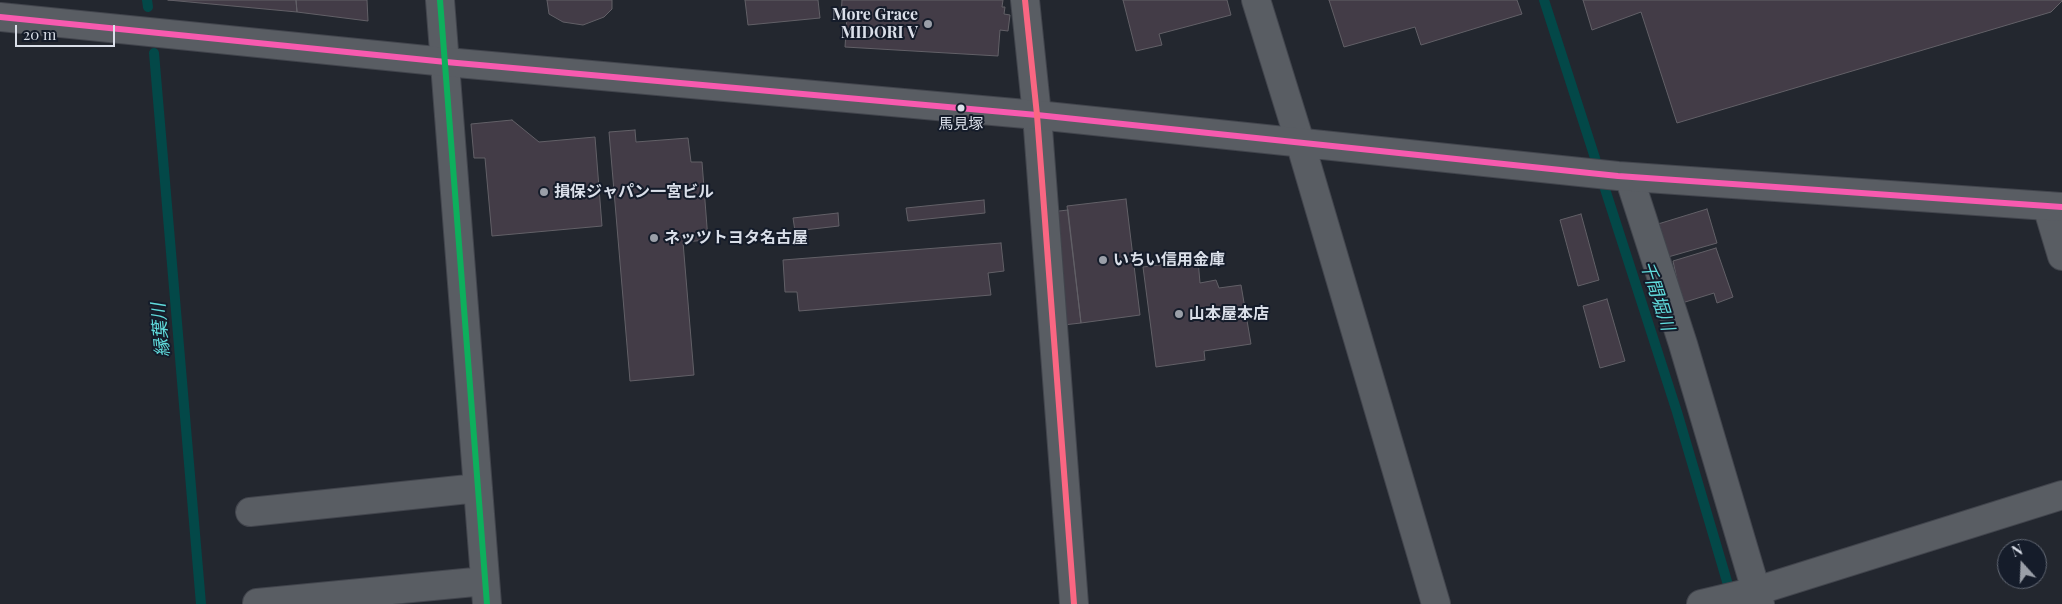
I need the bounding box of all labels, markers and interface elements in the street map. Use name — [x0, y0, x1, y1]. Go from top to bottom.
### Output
place label: More Grace MIDORI V — [832, 5, 918, 43]
scale bar — [18, 15, 118, 47]
marker: More Grace MIDORI V — [922, 18, 934, 30]
text: 20 m — [23, 24, 56, 44]
marker: 馬見塚 — [956, 103, 966, 113]
place label: 馬見塚 — [939, 115, 983, 133]
place label: 損保ジャパン一宮ビル — [554, 182, 714, 202]
marker: 損保ジャパン一宮ビル — [538, 186, 550, 198]
place label: ネッツトヨタ名古屋 — [664, 228, 808, 248]
marker: ネッツトヨタ名古屋 — [648, 232, 660, 244]
place label: いちい信用金庫 — [1113, 250, 1225, 270]
marker: いちい信用金庫 — [1097, 254, 1109, 266]
water label: 千間堀川 — [1636, 258, 1678, 334]
water label: 縁葉川 — [148, 302, 174, 358]
place label: 山本屋本店 — [1189, 304, 1269, 324]
marker: 山本屋本店 — [1173, 308, 1185, 320]
north arrow — [1997, 539, 2047, 589]
text: N — [2009, 540, 2025, 561]

